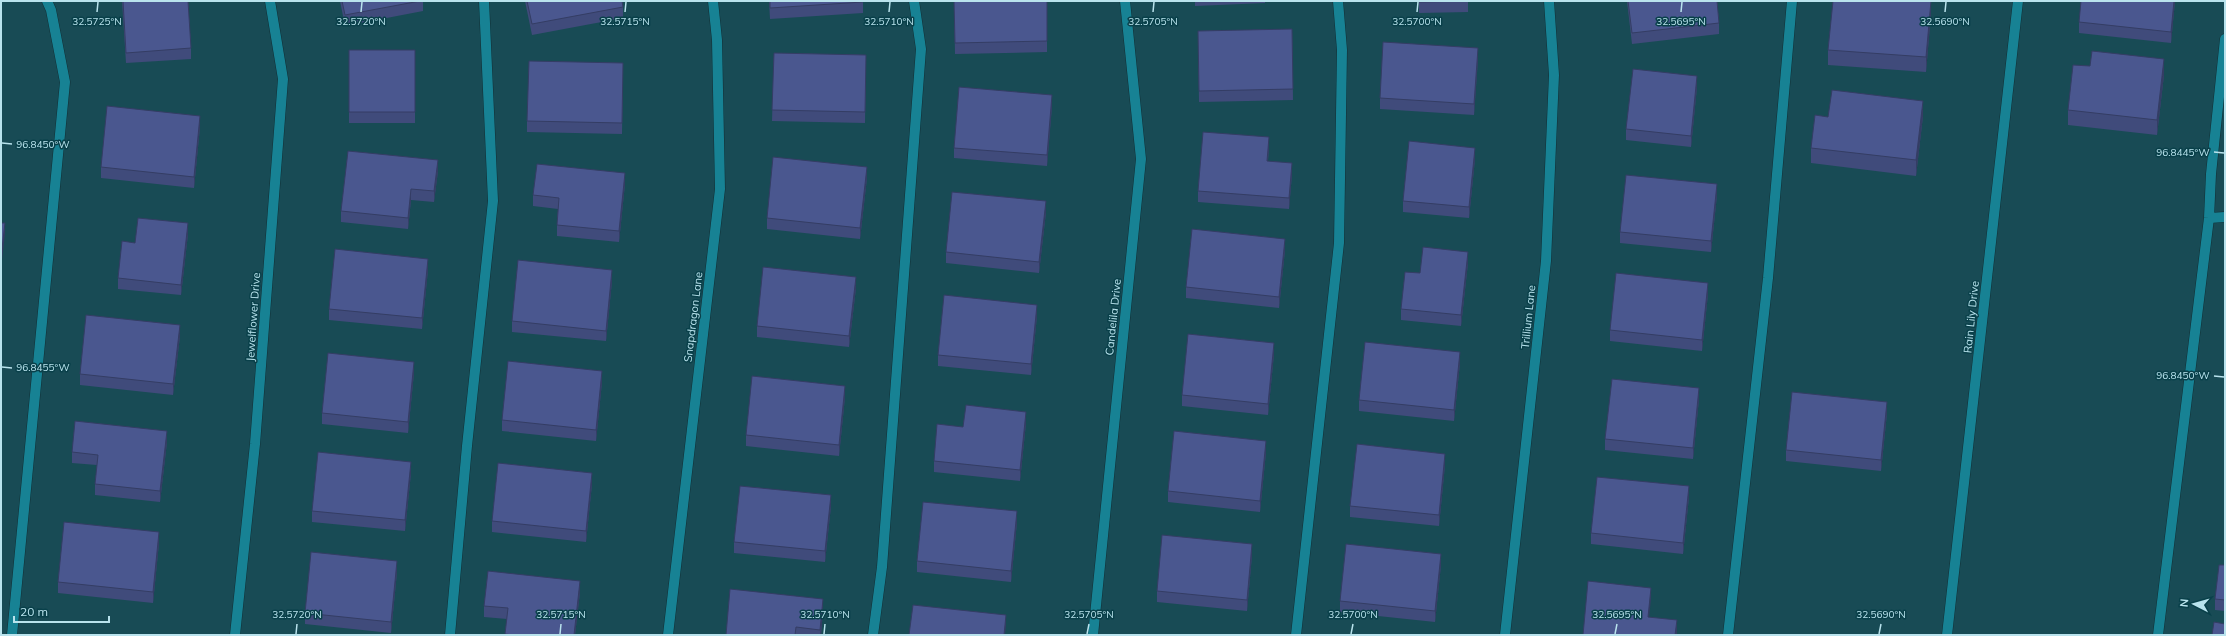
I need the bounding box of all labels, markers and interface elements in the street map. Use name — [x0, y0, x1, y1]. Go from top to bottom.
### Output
text: 32.5725°N — [72, 15, 122, 28]
text: 32.5720°N — [336, 15, 386, 28]
text: 32.5715°N — [600, 15, 650, 28]
text: 32.5710°N — [864, 15, 914, 28]
text: 32.5705°N — [1128, 15, 1178, 28]
text: 32.5700°N — [1392, 15, 1442, 28]
text: 32.5695°N — [1656, 15, 1706, 28]
text: 32.5690°N — [1920, 15, 1970, 28]
text: 96.8450°W — [16, 138, 70, 151]
text: 96.8445°W — [2156, 146, 2210, 159]
street label: Snapdragon Lane — [681, 271, 705, 363]
street label: Jewelflower Drive — [243, 272, 263, 362]
street label: Candelila Drive — [1102, 278, 1124, 356]
street label: Rain Lily Drive — [1960, 280, 1982, 354]
street label: Trillium Lane — [1518, 284, 1538, 350]
text: 96.8455°W — [16, 361, 70, 374]
text: 96.8450°W — [2156, 369, 2210, 382]
north arrow — [2174, 584, 2214, 624]
scale bar — [14, 598, 109, 624]
text: N — [2177, 598, 2191, 608]
text: 20 m — [20, 604, 48, 619]
text: 32.5720°N — [272, 608, 322, 621]
text: 32.5715°N — [536, 608, 586, 621]
text: 32.5710°N — [800, 608, 850, 621]
text: 32.5705°N — [1064, 608, 1114, 621]
text: 32.5700°N — [1328, 608, 1378, 621]
text: 32.5695°N — [1592, 608, 1642, 621]
text: 32.5690°N — [1856, 608, 1906, 621]

